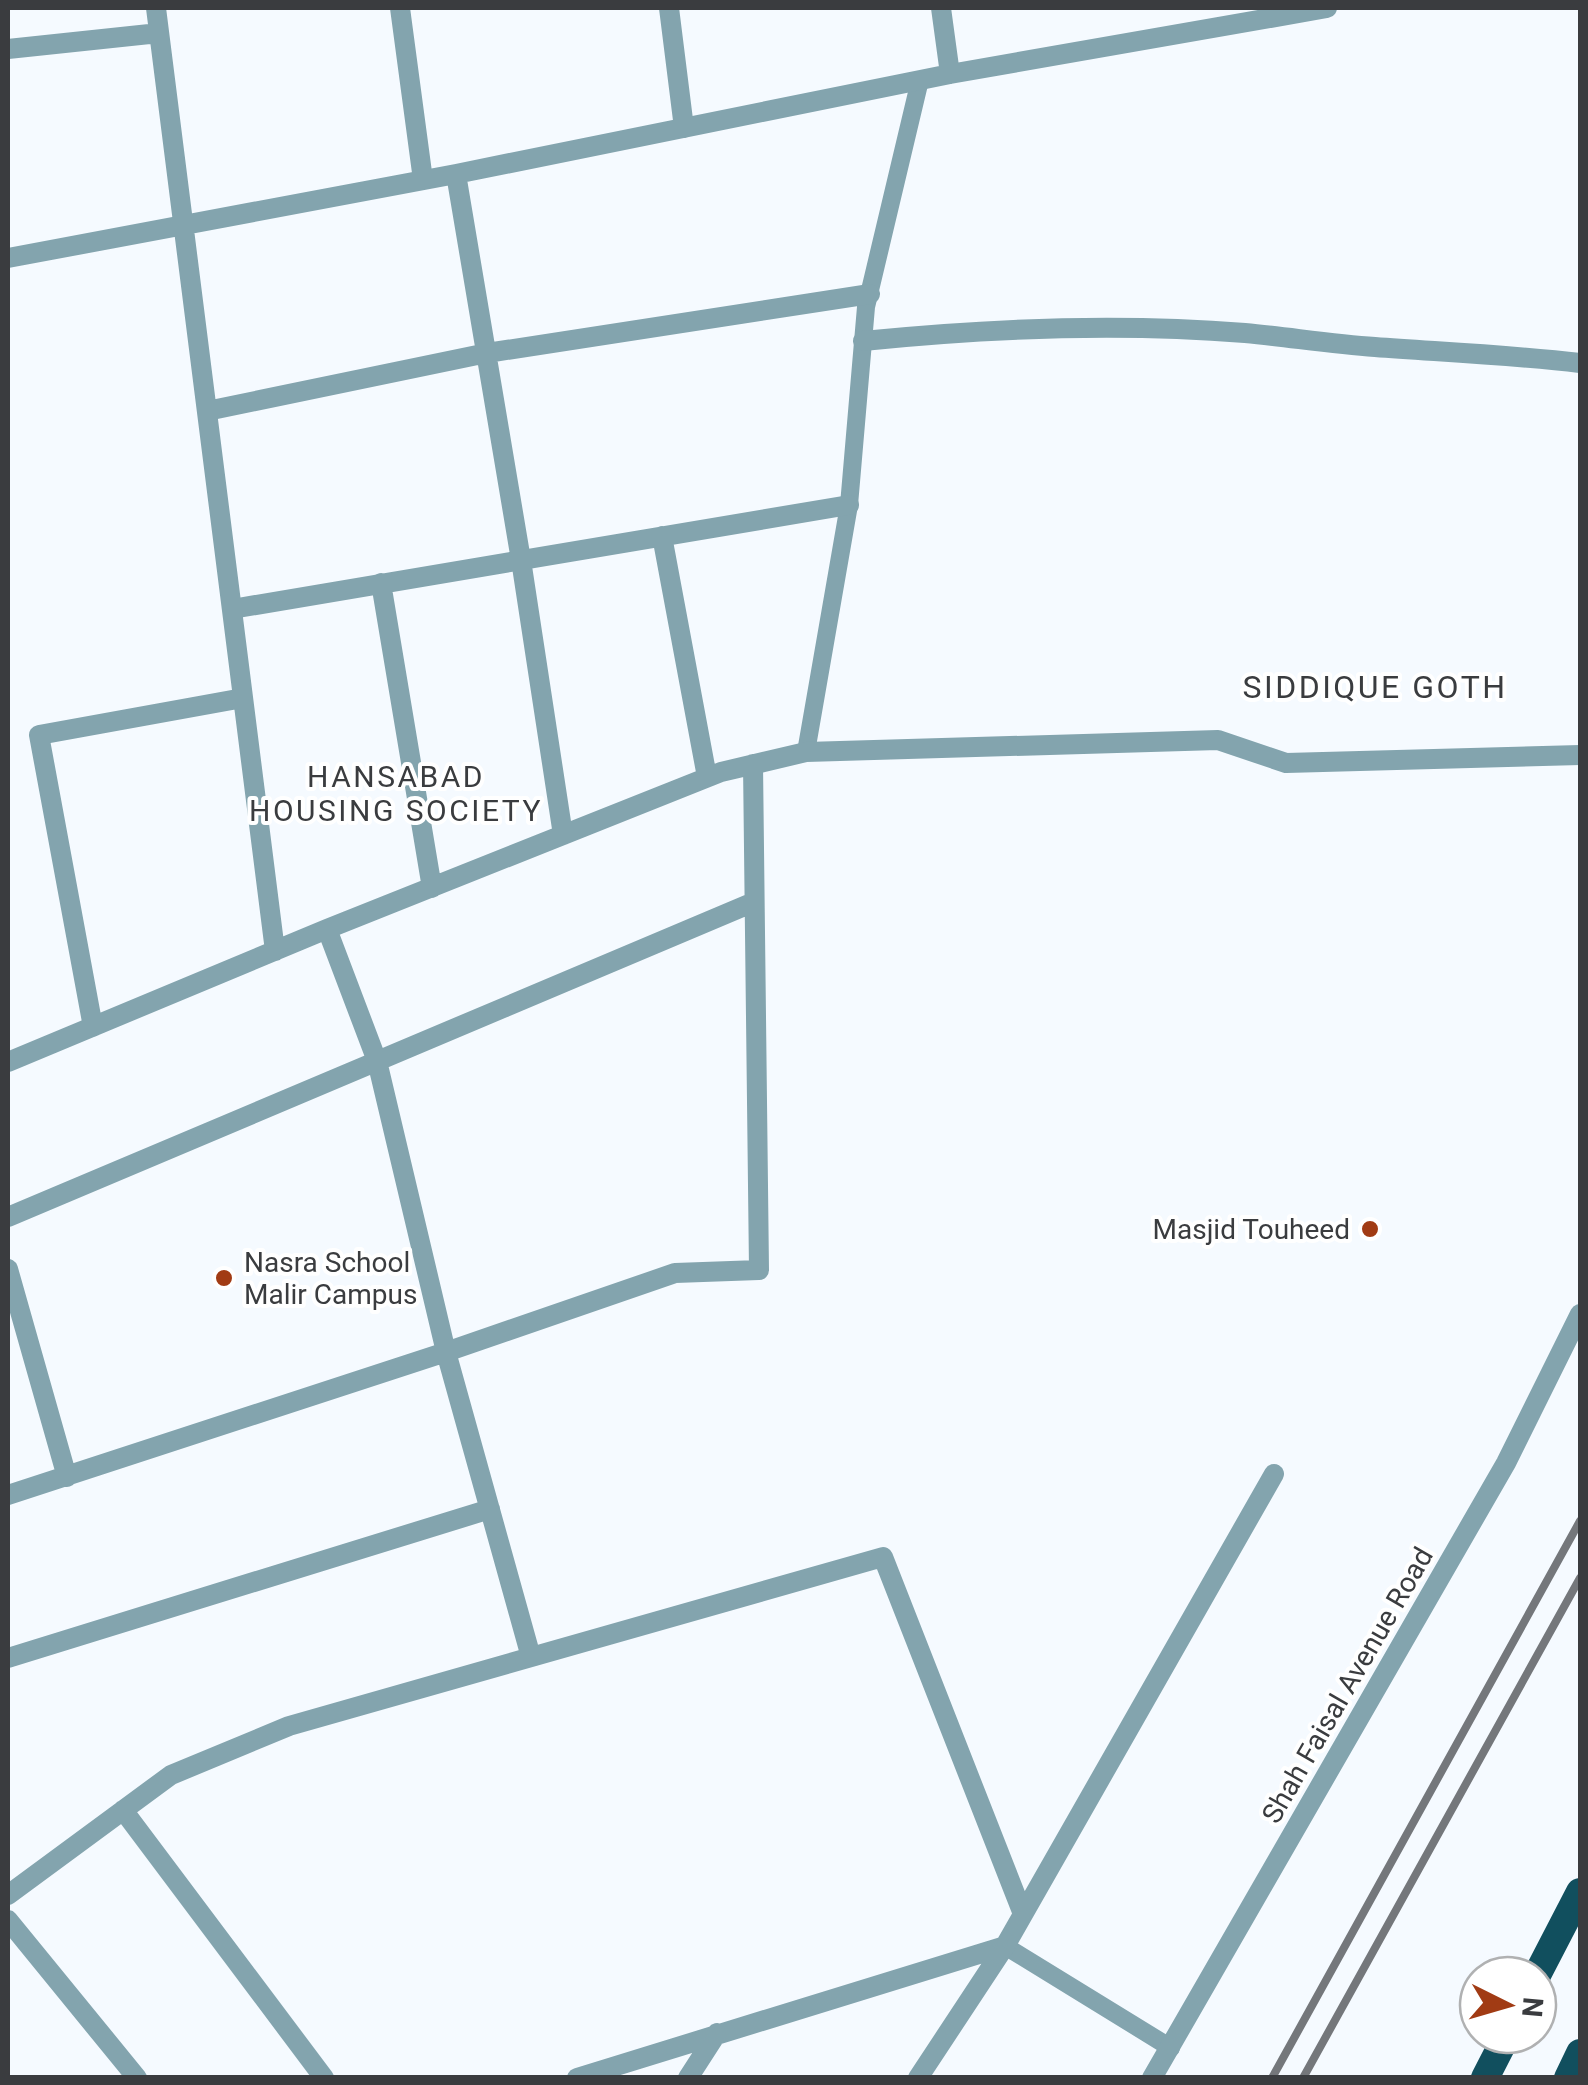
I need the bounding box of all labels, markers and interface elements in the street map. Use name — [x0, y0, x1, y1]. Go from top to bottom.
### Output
district label: SIDDIQUE GOTH — [1242, 668, 1508, 706]
district label: HANSABAD HOUSING SOCIETY — [249, 759, 543, 828]
place label: Masjid Touheed — [1153, 1213, 1350, 1246]
marker: Masjid Touheed — [1359, 1218, 1381, 1240]
place label: Nasra School Malir Campus — [244, 1246, 417, 1311]
marker: Nasra School Malir Campus — [213, 1267, 235, 1289]
street label: Shah Faisal Avenue Road — [1255, 1542, 1440, 1829]
north arrow — [1458, 1955, 1558, 2055]
text: N — [1515, 1996, 1550, 2018]

